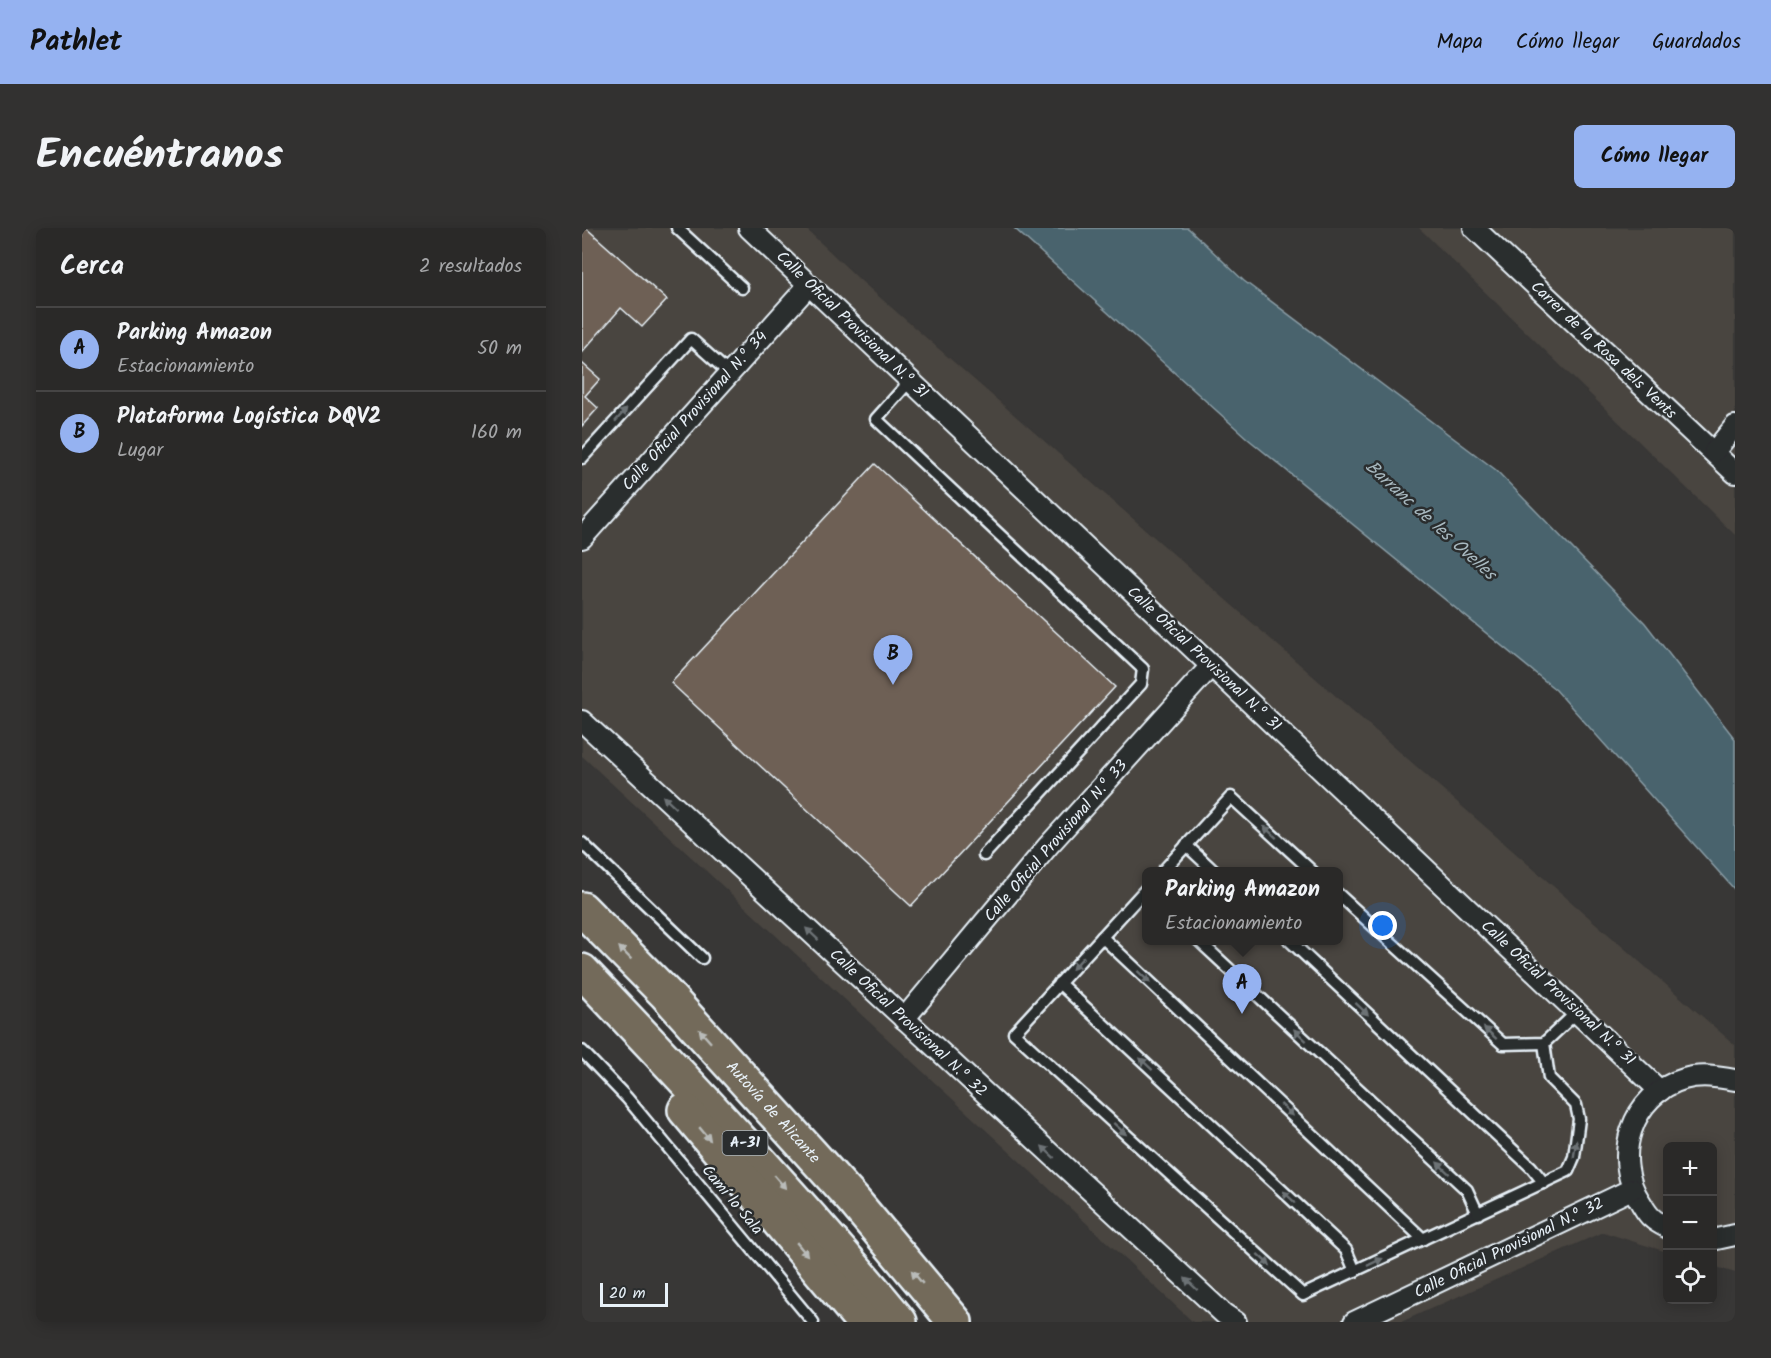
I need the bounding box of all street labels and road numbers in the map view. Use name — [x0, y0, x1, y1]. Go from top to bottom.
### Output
street label: Calle Oficial Provisional N.º 31 — [770, 245, 934, 405]
street label: Carrer de la Rosa dels Vents — [1525, 275, 1683, 425]
street label: Calle Oficial Provisional N.º 34 — [616, 325, 774, 497]
street label: Calle Oficial Provisional N.º 31 — [1121, 580, 1287, 738]
street label: Calle Oficial Provisional N.º 33 — [978, 754, 1134, 928]
street label: Calle Oficial Provisional N.º 31 — [1475, 914, 1641, 1072]
street label: Calle Oficial Provisional N.º 32 — [823, 943, 993, 1103]
street label: Autovía de Alicante — [720, 1055, 827, 1169]
road number: A-31 — [722, 1131, 768, 1155]
street label: Camí lo Sala — [695, 1159, 769, 1241]
street label: Calle Oficial Provisional N.º 32 — [1410, 1191, 1608, 1305]

